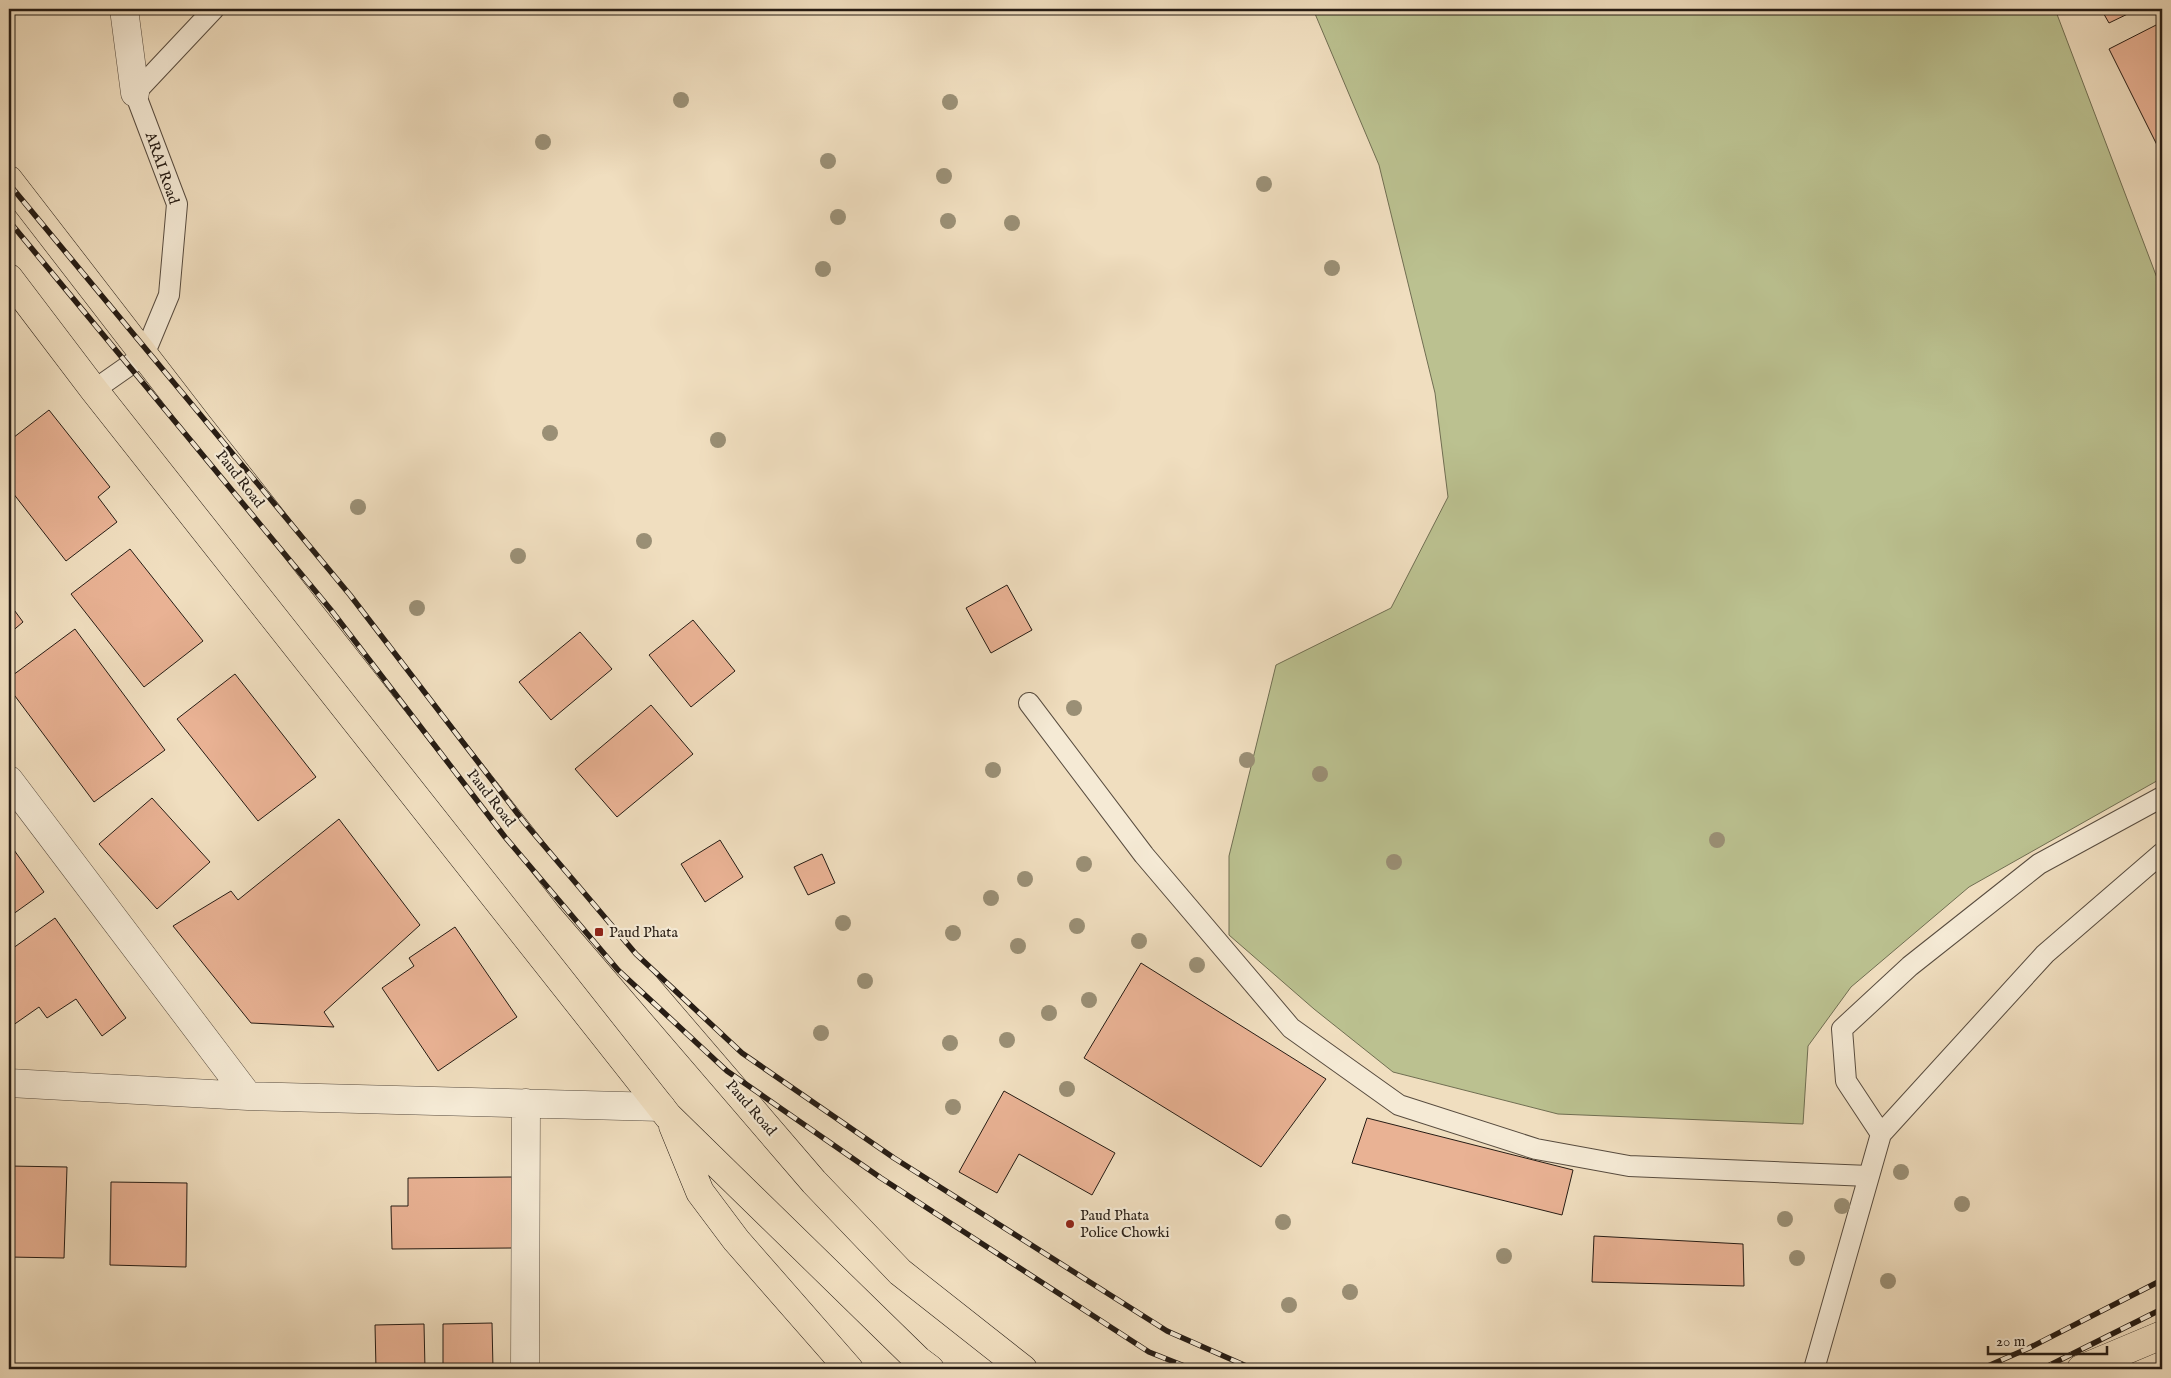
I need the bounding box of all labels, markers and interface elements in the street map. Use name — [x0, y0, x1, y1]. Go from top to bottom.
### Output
street label: ARAI Road — [140, 128, 184, 208]
street label: Paud Road — [212, 446, 269, 512]
street label: Paud Road — [463, 765, 520, 831]
place label: Paud Phata — [609, 923, 678, 942]
marker: Paud Phata — [593, 926, 605, 938]
street label: Paud Road — [722, 1076, 781, 1141]
place label: Paud Phata Police Chowki — [1080, 1206, 1169, 1242]
marker: Paud Phata Police Chowki — [1064, 1218, 1076, 1230]
scale bar — [1988, 1323, 2107, 1355]
text: 20 m — [1996, 1332, 2026, 1351]

